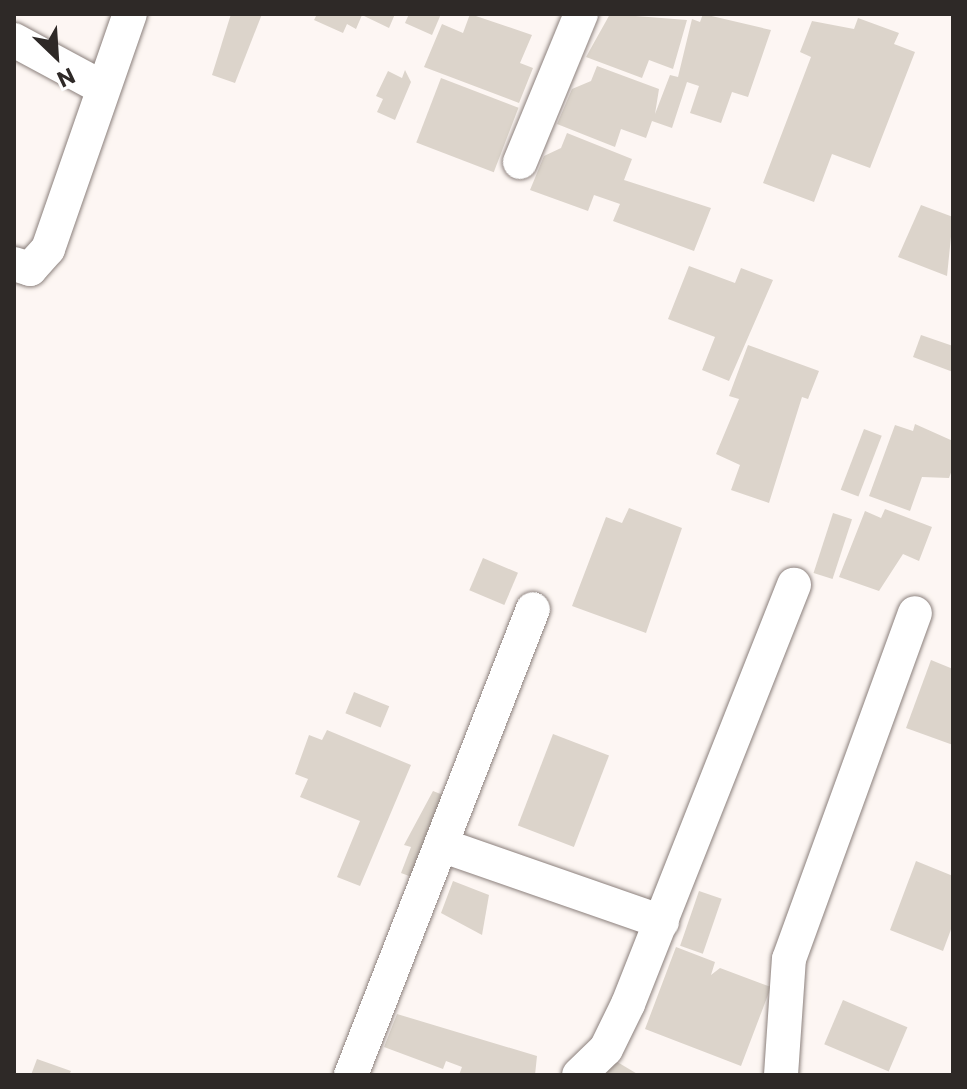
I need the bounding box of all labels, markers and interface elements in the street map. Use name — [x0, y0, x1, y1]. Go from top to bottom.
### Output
north arrow — [16, 16, 96, 96]
text: N — [53, 62, 80, 94]

